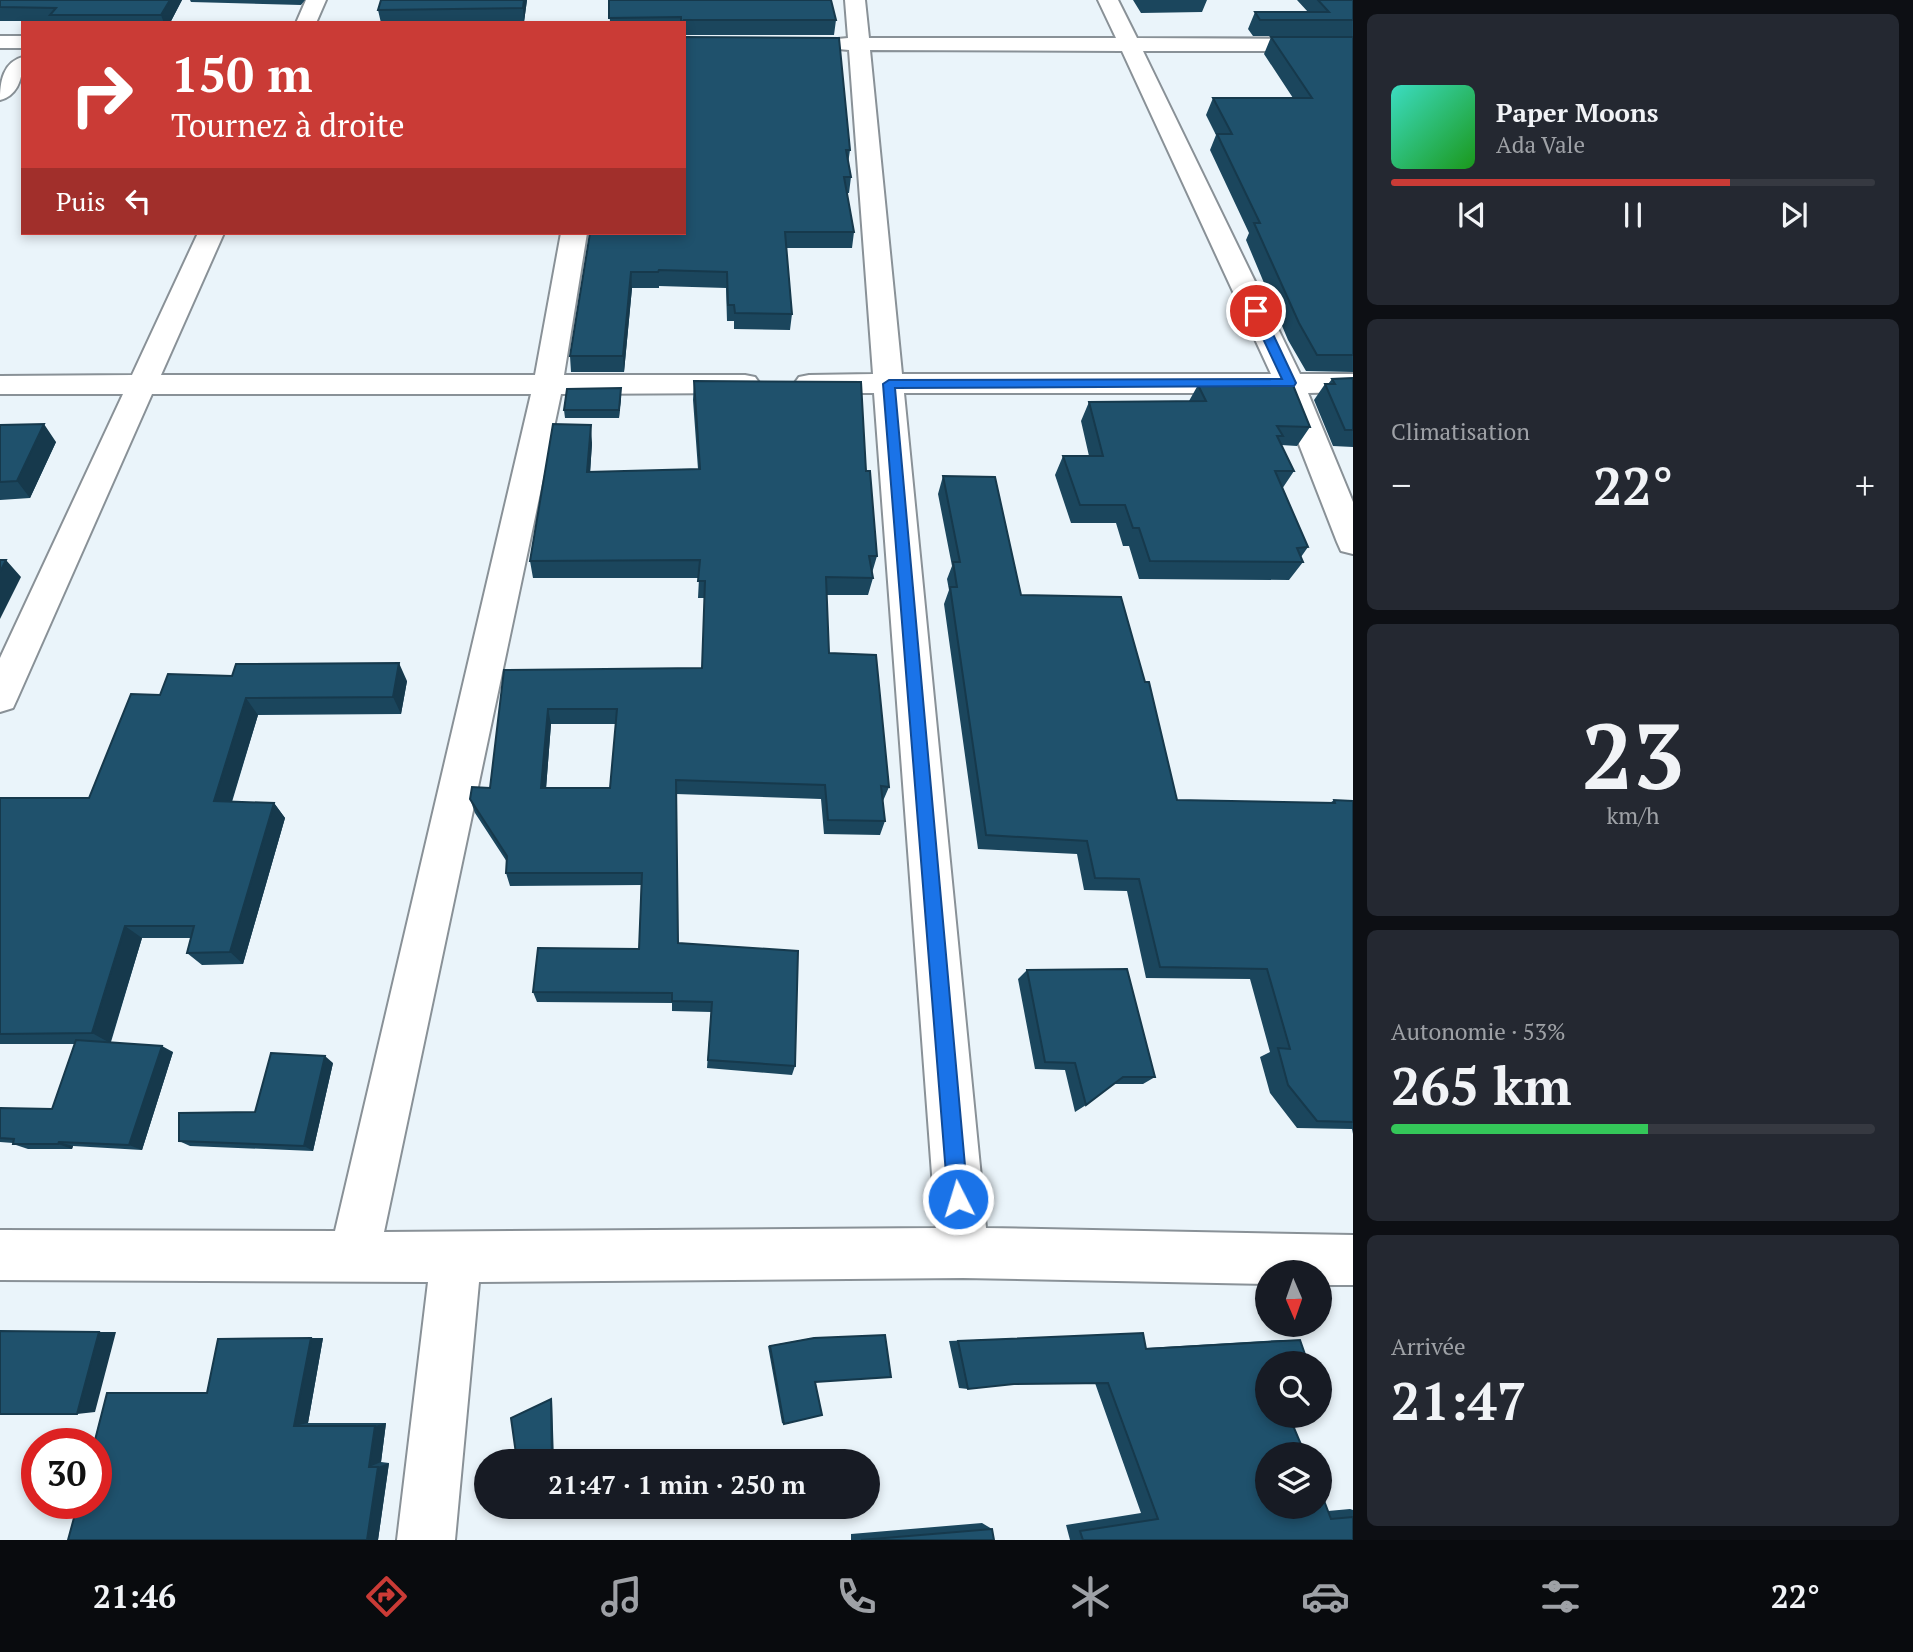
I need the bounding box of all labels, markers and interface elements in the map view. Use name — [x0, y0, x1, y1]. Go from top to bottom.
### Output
text: 150 m — [171, 41, 313, 106]
icon: right — [56, 49, 147, 140]
text: Paper Moons — [1496, 95, 1659, 129]
text: Tournez à droite — [171, 104, 405, 146]
text: Ada Vale — [1496, 129, 1585, 160]
icon: left — [119, 182, 157, 220]
text: Puis — [56, 184, 105, 218]
icon: previous — [1453, 196, 1491, 234]
icon: pause — [1614, 196, 1652, 234]
icon: next — [1775, 196, 1813, 234]
pin — [1226, 281, 1286, 341]
icon: arrive — [1237, 292, 1275, 330]
text: Climatisation — [1391, 416, 1530, 447]
text: 22° — [1593, 451, 1673, 520]
text: − — [1391, 460, 1411, 510]
text: + — [1855, 460, 1875, 510]
text: 23 — [1582, 694, 1684, 815]
text: km/h — [1606, 800, 1660, 831]
text: Autonomie · 53% — [1391, 1016, 1566, 1047]
text: 265 km — [1391, 1051, 1572, 1120]
position arrow — [921, 1162, 995, 1236]
north arrow — [1255, 1260, 1332, 1337]
map controls — [1255, 1260, 1332, 1519]
text: Arrivée — [1391, 1331, 1466, 1362]
button: search — [1255, 1351, 1332, 1428]
text: 21:47 — [1391, 1366, 1526, 1435]
speed limit sign: 30 — [21, 1428, 112, 1519]
button: layers — [1255, 1442, 1332, 1519]
text: 21:47 · 1 min · 250 m — [548, 1467, 806, 1501]
icon: directions — [362, 1572, 411, 1621]
icon: music — [597, 1572, 646, 1621]
icon: phone — [832, 1572, 881, 1621]
icon: climate — [1066, 1572, 1115, 1621]
icon: car — [1301, 1572, 1350, 1621]
icon: filters — [1536, 1572, 1585, 1621]
text: 21:46 — [93, 1575, 176, 1617]
text: 22° — [1771, 1575, 1820, 1617]

